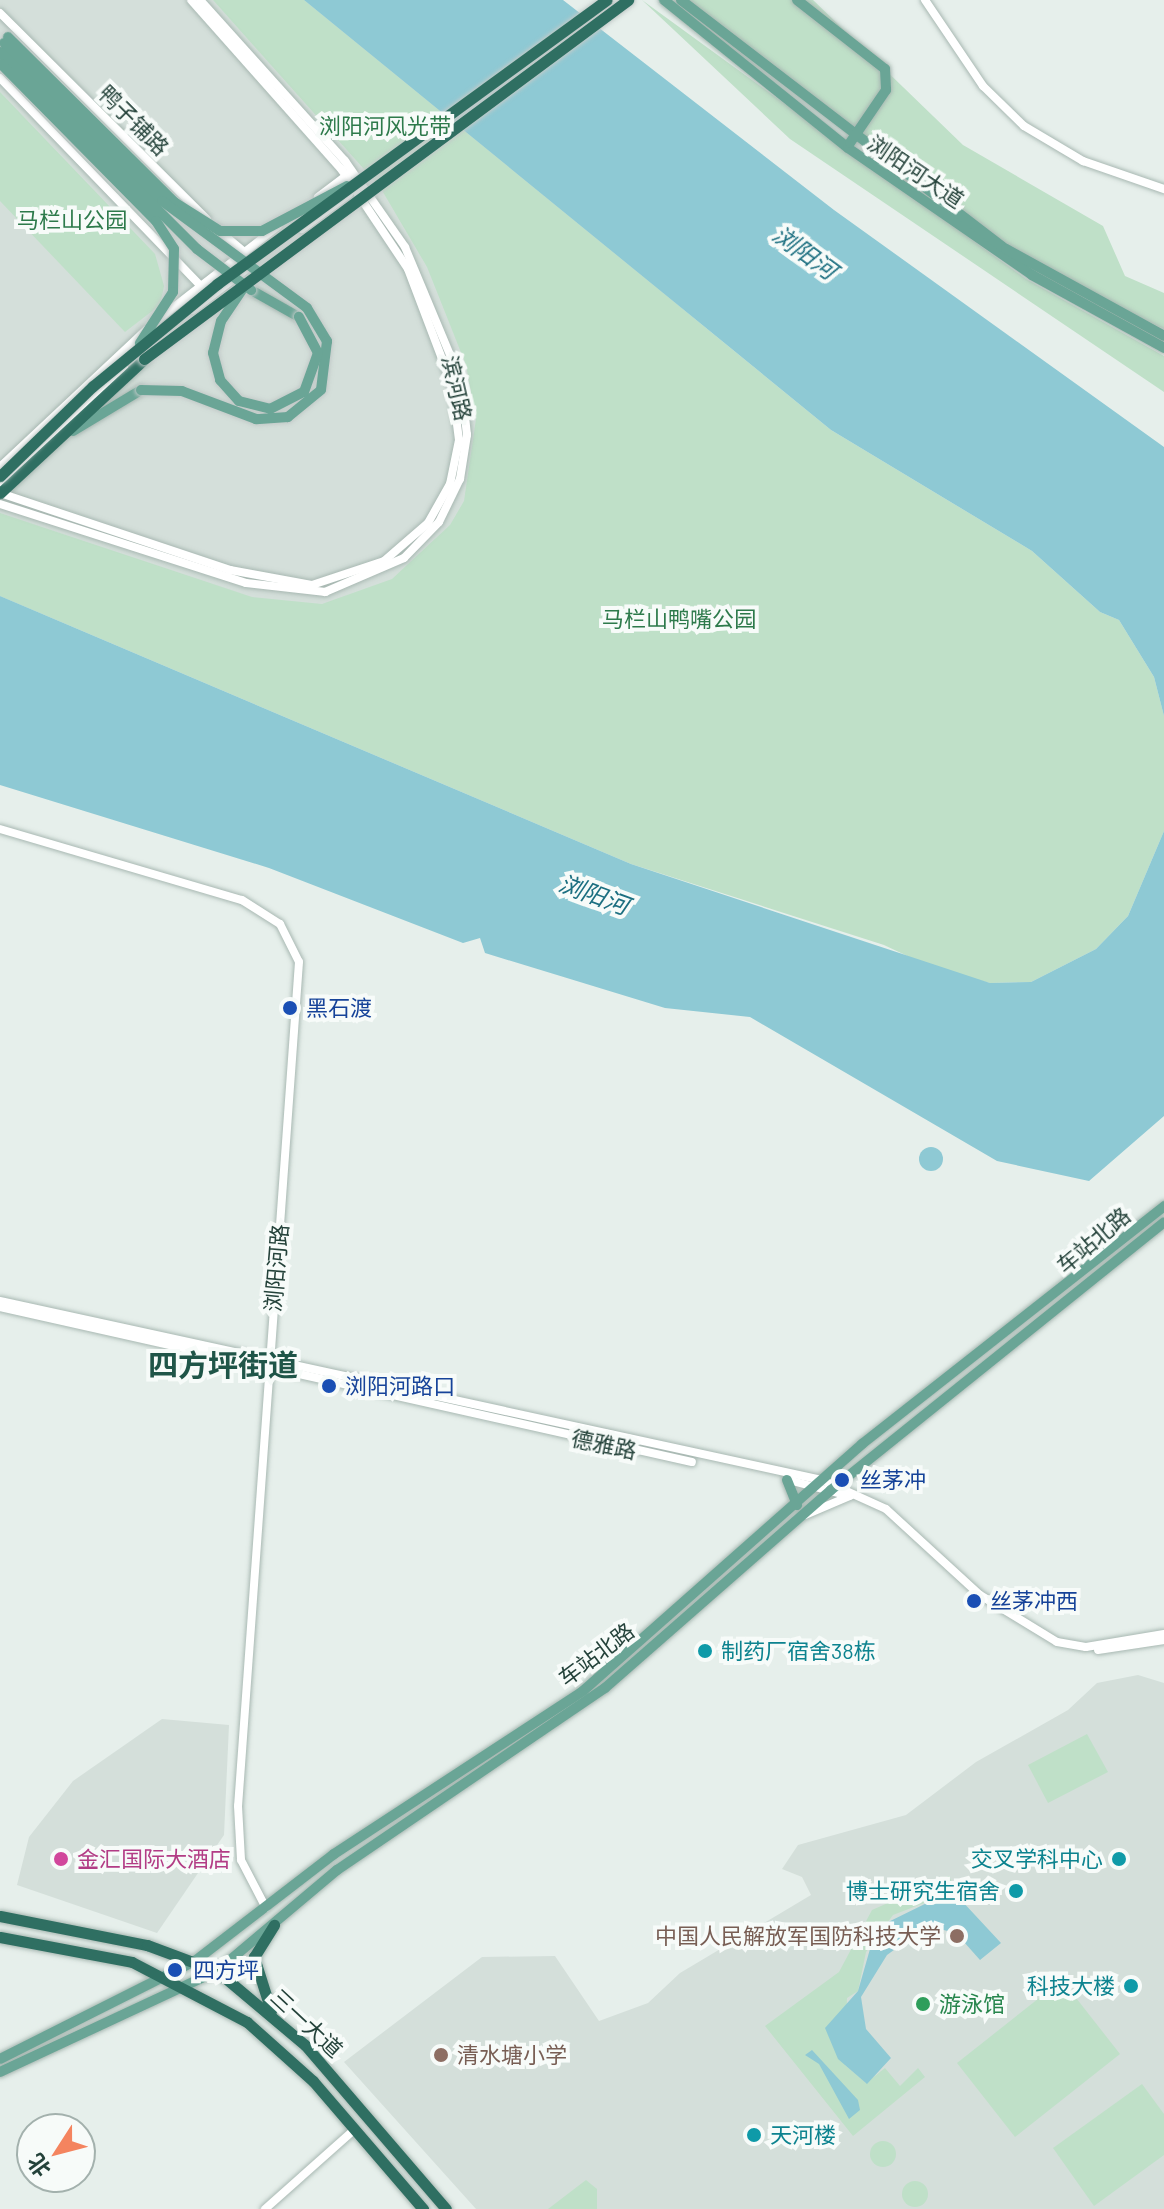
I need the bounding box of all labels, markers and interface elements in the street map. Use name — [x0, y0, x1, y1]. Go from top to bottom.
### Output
street label: 鸭子铺路 — [94, 80, 174, 160]
park label: 浏阳河风光带 — [319, 113, 451, 139]
street label: 浏阳河大道 — [863, 129, 969, 213]
park label: 马栏山公园 — [17, 207, 127, 233]
water label: 浏阳河 — [767, 219, 843, 285]
street label: 滨河路 — [437, 353, 477, 423]
park label: 马栏山鸭嘴公园 — [602, 606, 756, 632]
water label: 浏阳河 — [555, 868, 633, 920]
place label: 黑石渡 — [306, 995, 372, 1021]
marker: 黑石渡 — [281, 999, 299, 1017]
street label: 车站北路 — [1051, 1202, 1135, 1278]
street label: 浏阳河路 — [259, 1223, 293, 1313]
district label: 四方坪街道 — [148, 1346, 298, 1382]
place label: 浏阳河路口 — [345, 1373, 455, 1399]
marker: 浏阳河路口 — [320, 1377, 338, 1395]
street label: 德雅路 — [569, 1424, 639, 1464]
place label: 丝茅冲 — [860, 1467, 926, 1493]
marker: 丝茅冲 — [831, 1469, 853, 1491]
place label: 丝茅冲西 — [990, 1588, 1078, 1614]
marker: 丝茅冲西 — [965, 1592, 983, 1610]
street label: 车站北路 — [553, 1617, 639, 1691]
place label: 制药厂宿舍38栋 — [721, 1638, 876, 1664]
marker: 制药厂宿舍38栋 — [696, 1642, 714, 1660]
place label: 金汇国际大酒店 — [77, 1846, 231, 1872]
place label: 交叉学科中心 — [971, 1846, 1103, 1872]
marker: 金汇国际大酒店 — [52, 1850, 70, 1868]
marker: 交叉学科中心 — [1110, 1850, 1128, 1868]
place label: 博士研究生宿舍 — [846, 1878, 1000, 1904]
marker: 博士研究生宿舍 — [1007, 1882, 1025, 1900]
place label: 中国人民解放军国防科技大学 — [655, 1923, 941, 1949]
marker: 中国人民解放军国防科技大学 — [948, 1927, 966, 1945]
place label: 四方坪 — [193, 1957, 259, 1983]
marker: 四方坪 — [164, 1959, 186, 1981]
place label: 科技大楼 — [1027, 1973, 1115, 1999]
marker: 科技大楼 — [1122, 1977, 1140, 1995]
street label: 三一大道 — [266, 1983, 348, 2063]
place label: 游泳馆 — [939, 1991, 1005, 2017]
marker: 游泳馆 — [914, 1995, 932, 2013]
place label: 清水塘小学 — [457, 2042, 567, 2068]
marker: 清水塘小学 — [432, 2046, 450, 2064]
north arrow — [16, 2113, 96, 2193]
place label: 天河楼 — [770, 2122, 836, 2148]
marker: 天河楼 — [745, 2126, 763, 2144]
text: 北 — [21, 2149, 55, 2182]

